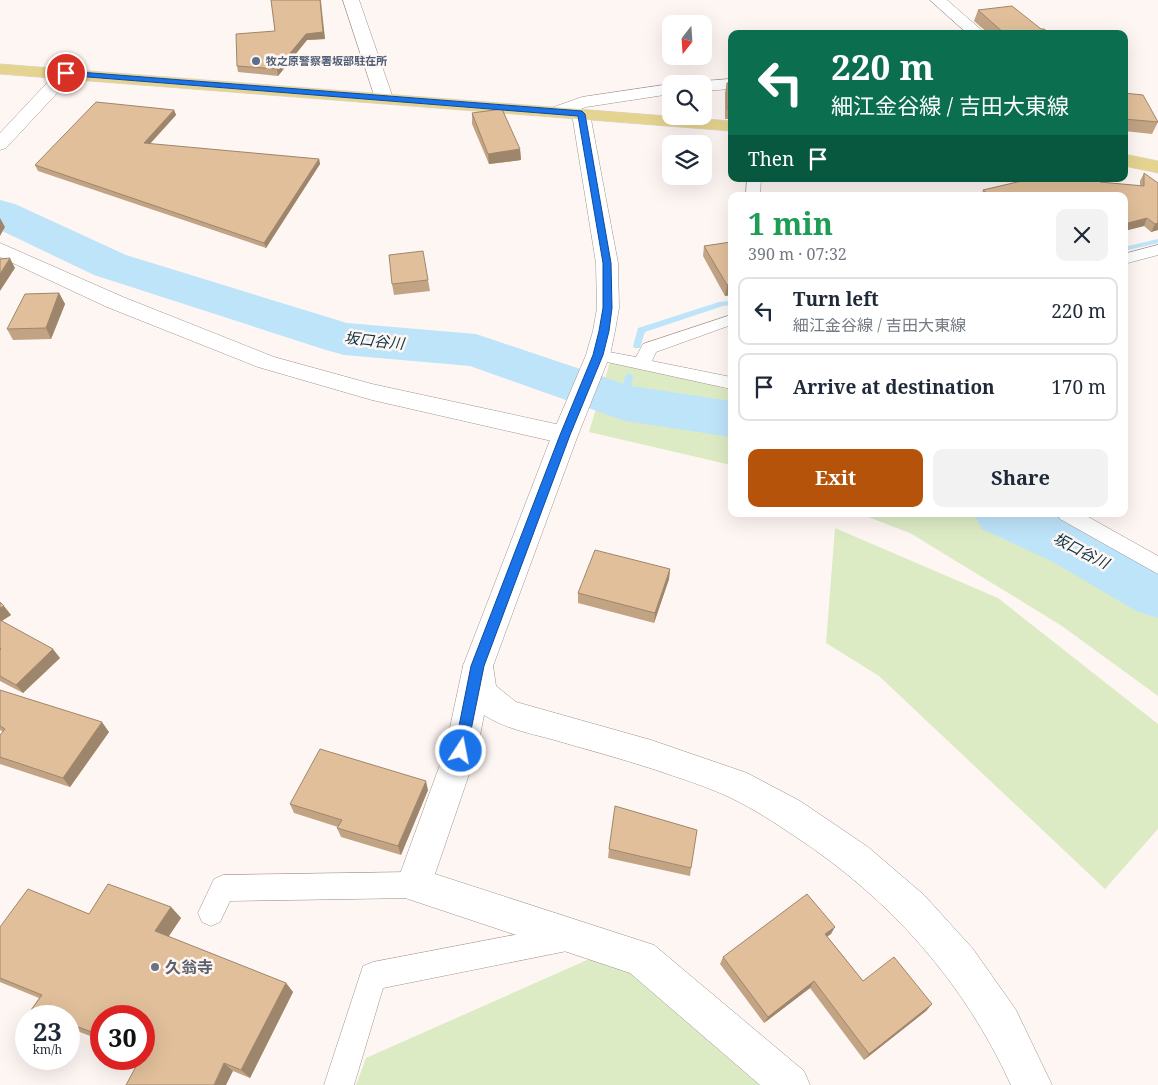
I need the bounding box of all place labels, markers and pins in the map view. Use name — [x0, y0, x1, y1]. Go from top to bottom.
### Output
pin — [45, 52, 87, 94]
place label: 牧之原警察署坂部駐在所 — [265, 53, 387, 68]
marker: 牧之原警察署坂部駐在所 — [250, 55, 262, 67]
place label: 久翁寺 — [165, 956, 213, 978]
marker: 久翁寺 — [149, 961, 161, 973]

